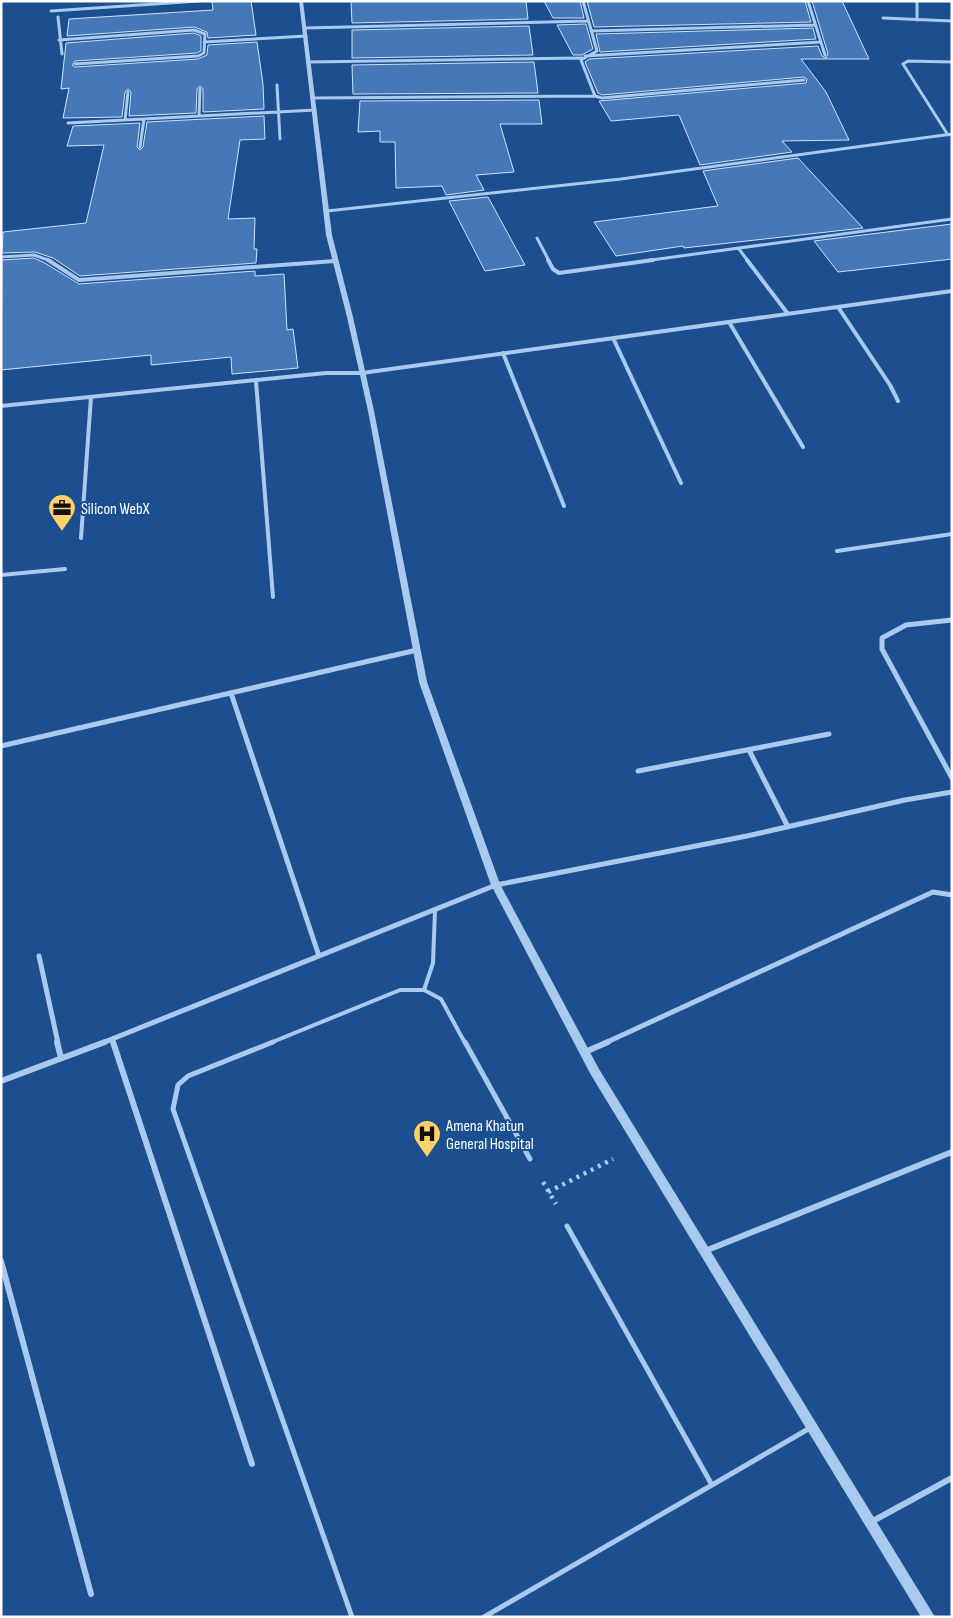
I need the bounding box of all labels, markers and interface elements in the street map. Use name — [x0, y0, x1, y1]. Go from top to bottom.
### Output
office icon: Silicon WebX — [47, 493, 77, 532]
place label: Silicon WebX — [81, 500, 150, 519]
place label: Amena Khatun General Hospital — [445, 1117, 534, 1154]
hospital icon: Amena Khatun General Hospital — [412, 1119, 442, 1158]

